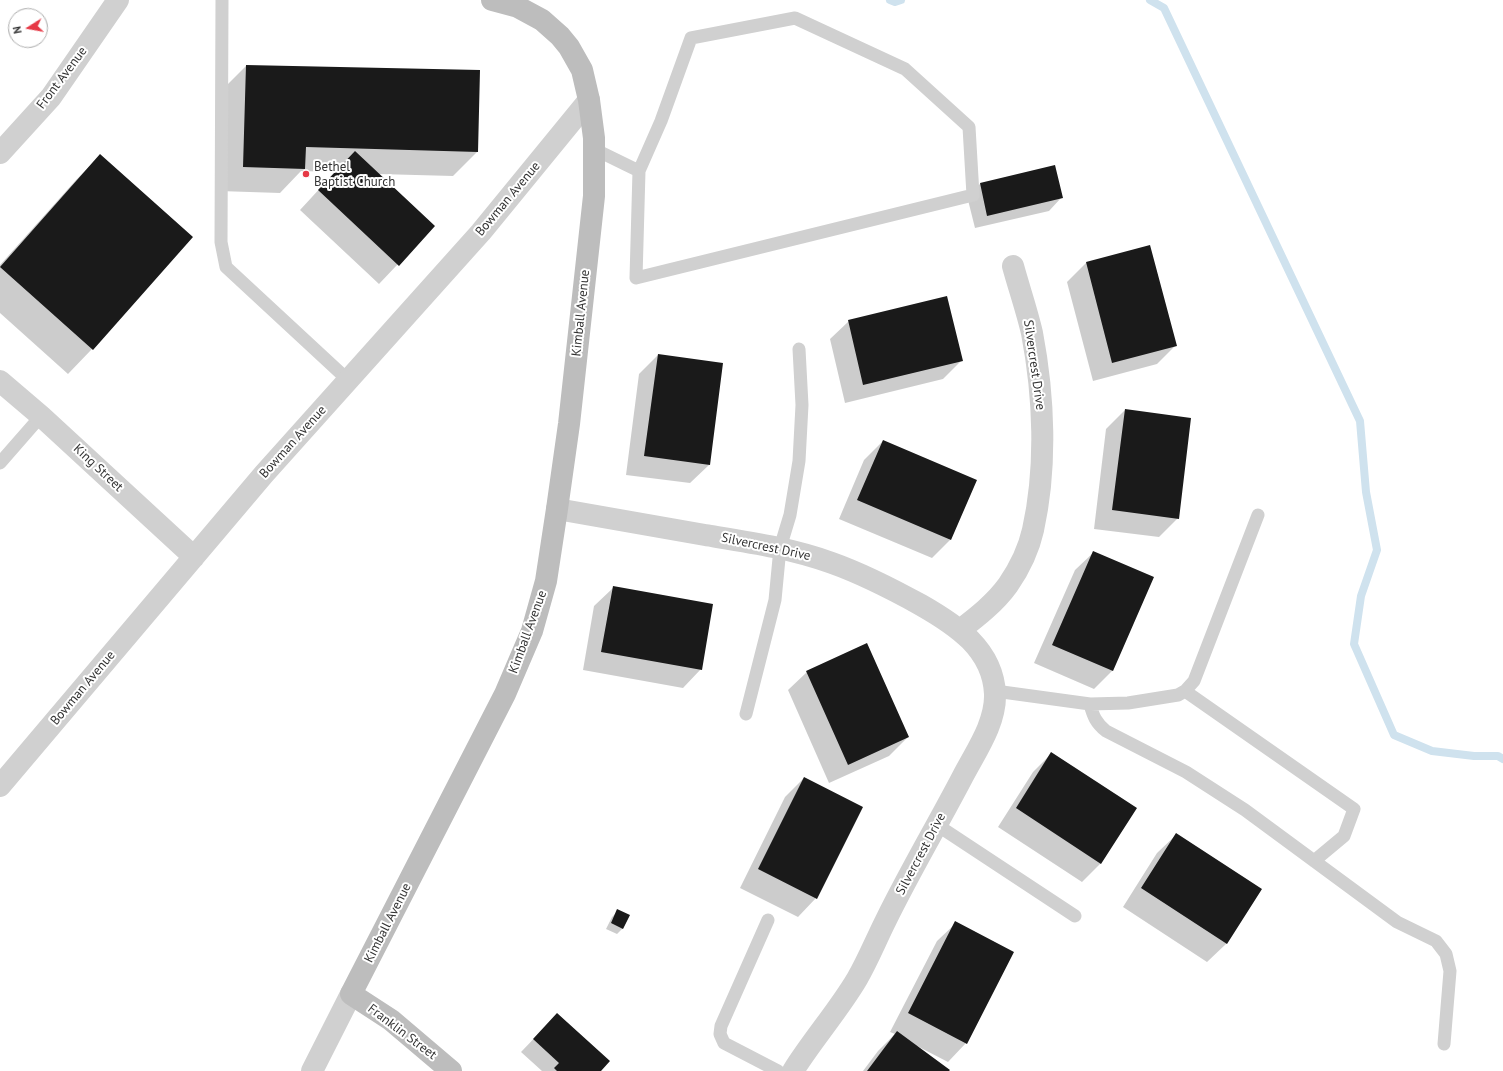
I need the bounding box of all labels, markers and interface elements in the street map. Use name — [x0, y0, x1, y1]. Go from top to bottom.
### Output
north arrow — [8, 8, 48, 48]
text: N — [10, 25, 25, 35]
street label: Front Avenue — [34, 44, 90, 112]
place label: Bethel Baptist Church — [314, 159, 395, 190]
street label: Bowman Avenue — [472, 159, 544, 239]
marker: Bethel Baptist Church — [301, 169, 311, 179]
street label: Kimball Avenue — [569, 269, 593, 357]
street label: Silvercrest Drive — [1020, 319, 1048, 411]
street label: Bowman Avenue — [256, 403, 330, 481]
street label: King Street — [70, 441, 126, 495]
street label: Silvercrest Drive — [720, 530, 812, 564]
street label: Kimball Avenue — [506, 588, 550, 676]
street label: Bowman Avenue — [47, 648, 119, 728]
street label: Silvercrest Drive — [893, 810, 949, 898]
street label: Kimball Avenue — [361, 881, 415, 965]
street label: Franklin Street — [365, 1001, 439, 1063]

